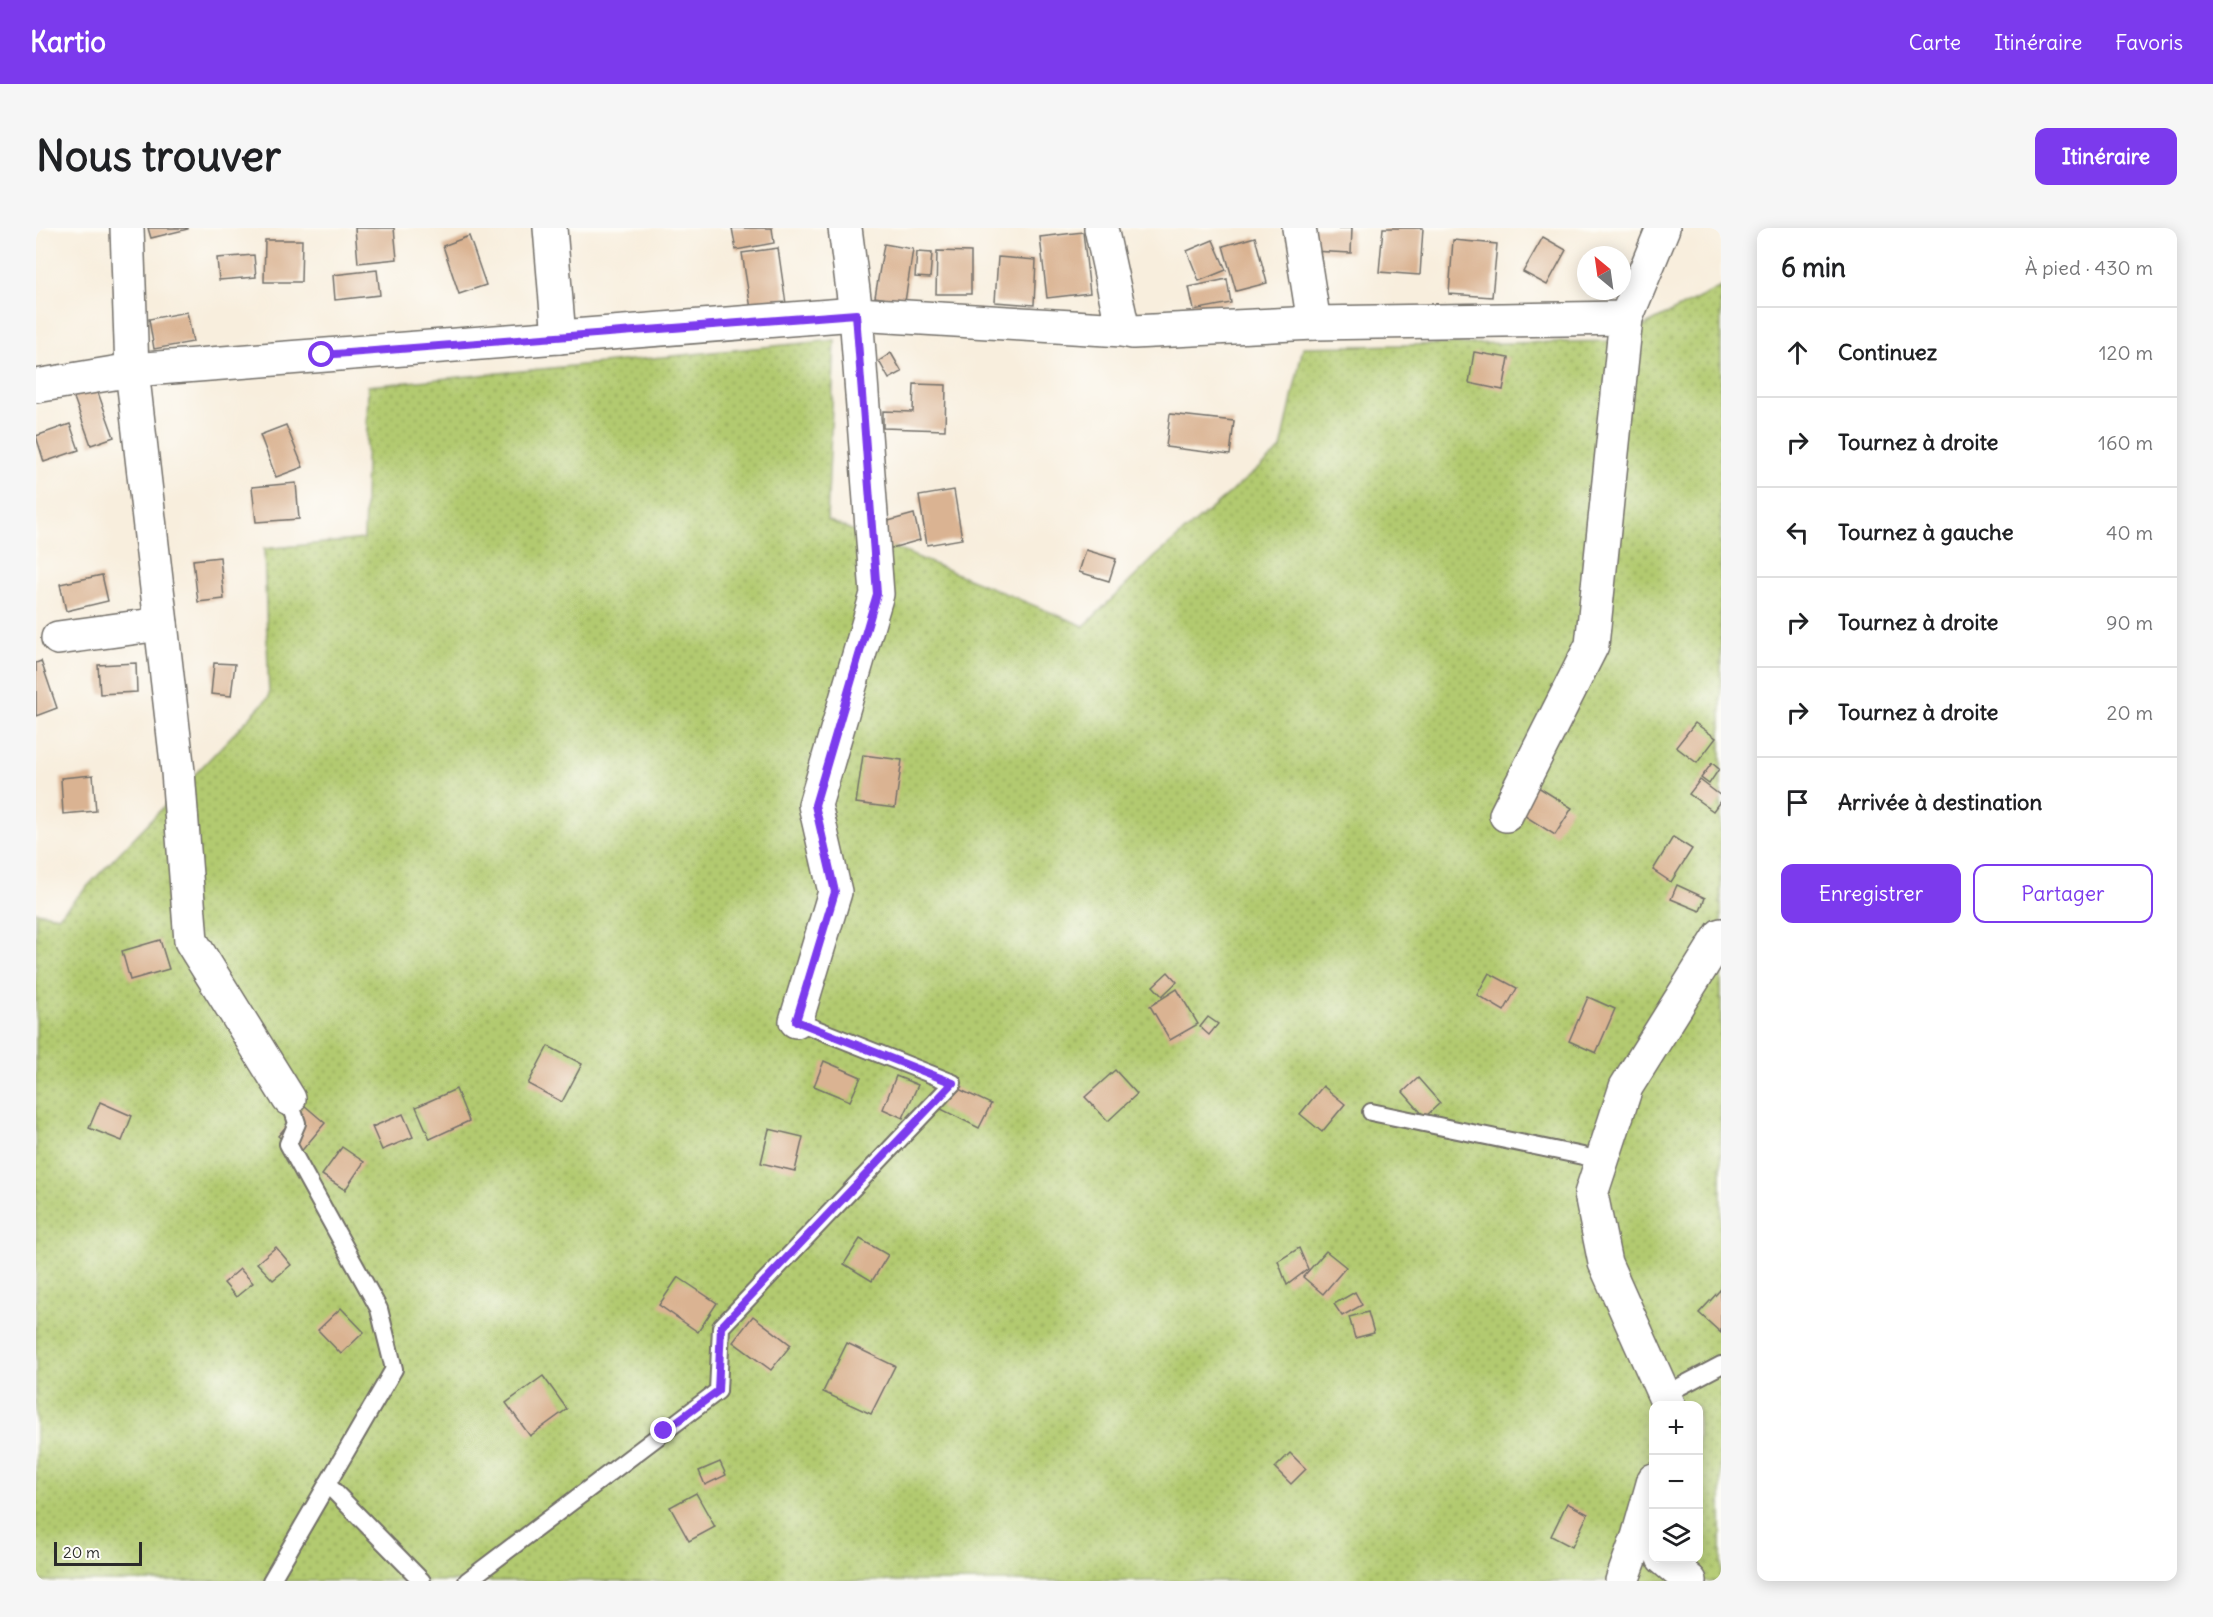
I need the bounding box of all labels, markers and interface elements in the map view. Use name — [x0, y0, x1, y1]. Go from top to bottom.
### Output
text: Kartio — [30, 24, 106, 60]
text: Carte — [1909, 29, 1961, 56]
text: Itinéraire — [1994, 29, 2082, 56]
text: Favoris — [2115, 29, 2183, 56]
button: Itinéraire — [2035, 128, 2177, 185]
text: Nous trouver — [36, 130, 281, 182]
north arrow — [1577, 246, 1631, 300]
text: 6 min — [1781, 251, 1846, 284]
text: À pied · 430 m — [2025, 255, 2153, 280]
icon: ahead — [1781, 336, 1814, 369]
text: Continuez — [1838, 338, 1937, 366]
text: 120 m — [2099, 340, 2153, 365]
route start — [308, 341, 334, 367]
icon: right — [1781, 426, 1814, 459]
text: Tournez à droite — [1838, 428, 1998, 456]
text: 160 m — [2098, 430, 2153, 455]
icon: left — [1781, 516, 1814, 549]
text: Tournez à gauche — [1838, 518, 2014, 546]
text: 40 m — [2106, 520, 2153, 545]
icon: right — [1781, 606, 1814, 639]
text: Tournez à droite — [1838, 608, 1998, 636]
text: 90 m — [2106, 610, 2153, 635]
icon: right — [1781, 696, 1814, 729]
text: Tournez à droite — [1838, 698, 1998, 726]
text: 20 m — [2107, 700, 2153, 725]
icon: arrive — [1781, 786, 1814, 819]
text: Arrivée à destination — [1838, 788, 2042, 816]
button: Enregistrer — [1781, 864, 1961, 923]
button: Partager — [1973, 864, 2153, 923]
map controls — [1649, 1401, 1703, 1563]
button: + — [1649, 1401, 1703, 1455]
route end — [650, 1417, 676, 1443]
button: − — [1649, 1455, 1703, 1509]
button: layers — [1649, 1509, 1703, 1563]
scale bar — [54, 1539, 142, 1566]
text: 20 m — [63, 1542, 100, 1562]

